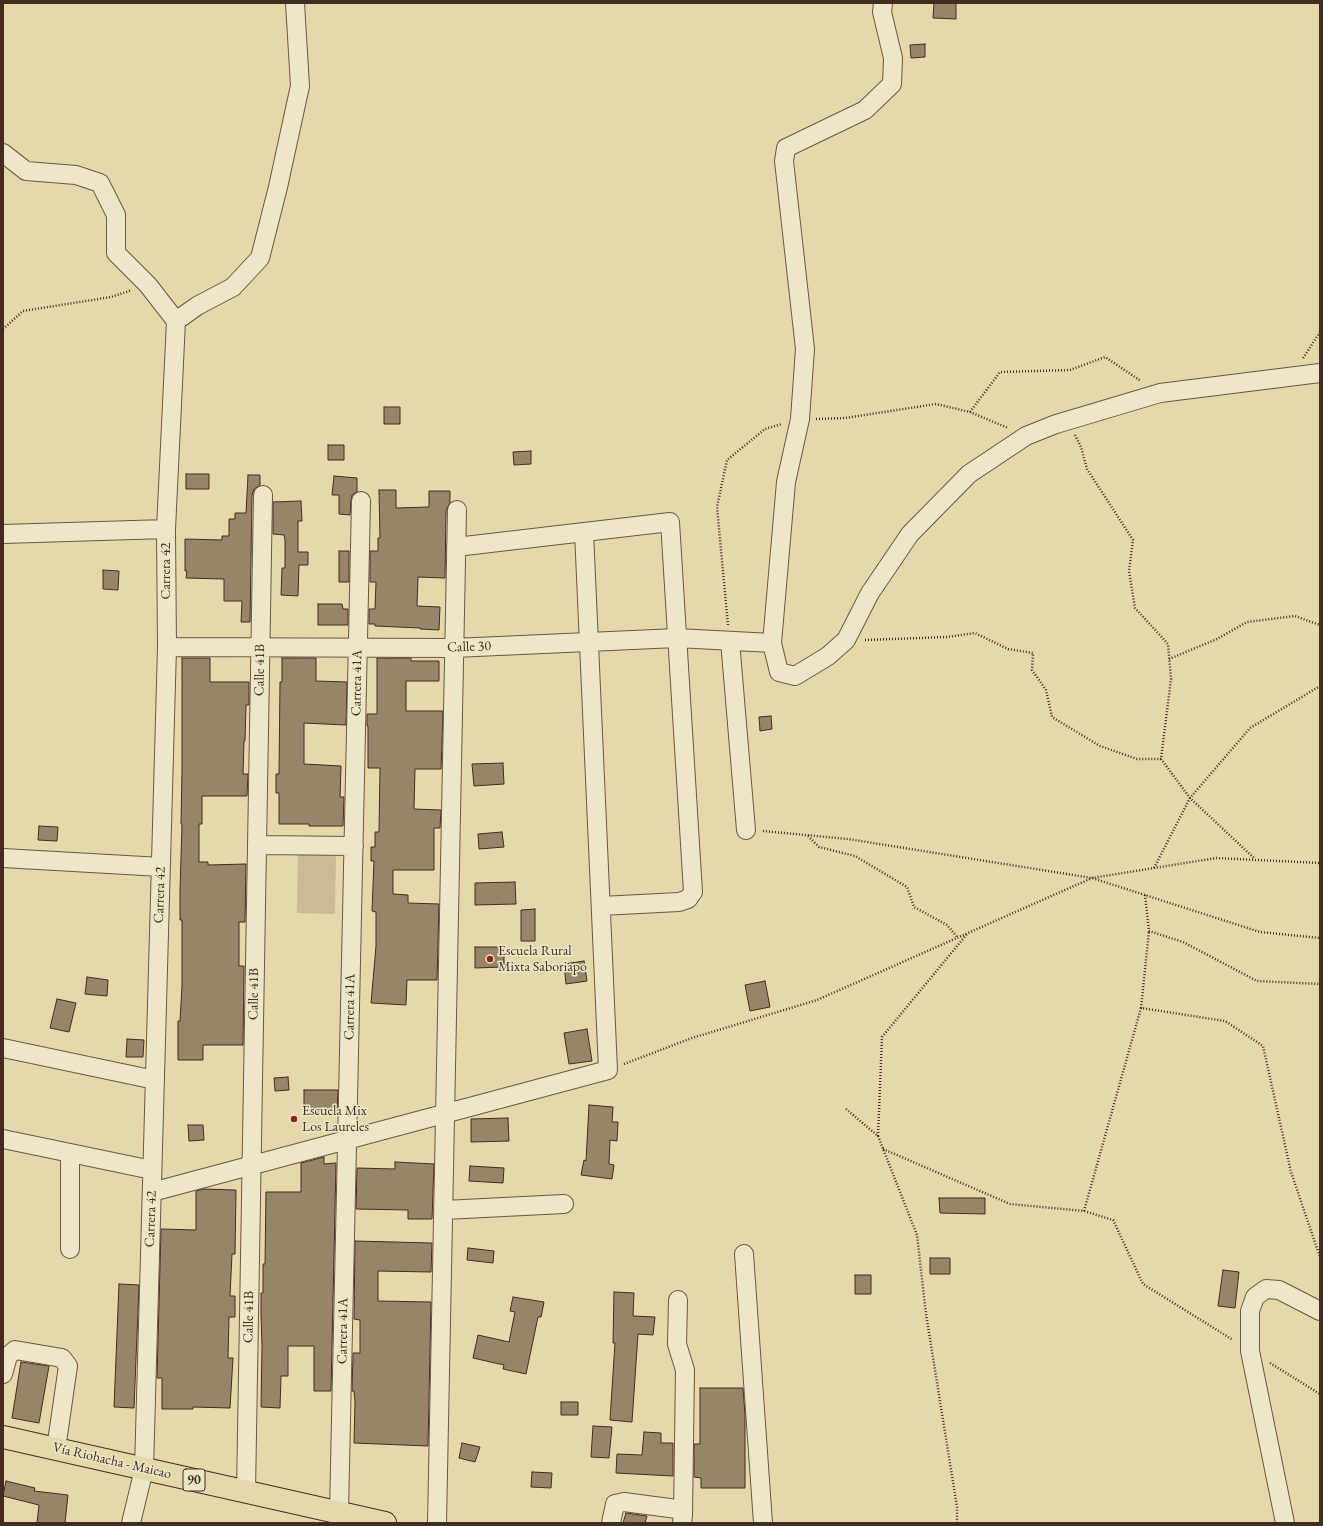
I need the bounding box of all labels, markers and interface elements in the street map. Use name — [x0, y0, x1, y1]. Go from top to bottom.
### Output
street label: Carrera 42 — [158, 543, 174, 599]
street label: Calle 30 — [447, 638, 491, 656]
street label: Calle 41B — [251, 644, 269, 696]
street label: Carrera 41A — [348, 650, 366, 716]
street label: Carrera 42 — [151, 866, 169, 924]
place label: Escuela Rural Mixta Saboriapo — [498, 943, 587, 976]
marker: Escuela Rural Mixta Saboriapo — [485, 954, 495, 964]
street label: Calle 41B — [245, 968, 263, 1020]
street label: Carrera 41A — [341, 974, 359, 1040]
place label: Escuela Mix Los Laureles — [302, 1103, 369, 1136]
marker: Escuela Mix Los Laureles — [289, 1114, 299, 1124]
street label: Carrera 42 — [142, 1190, 160, 1248]
street label: Calle 41B — [240, 1291, 258, 1343]
street label: Carrera 41A — [334, 1298, 352, 1364]
street label: Vía Riohacha - Maicao — [51, 1439, 173, 1483]
road number: 90 — [183, 1469, 205, 1491]

